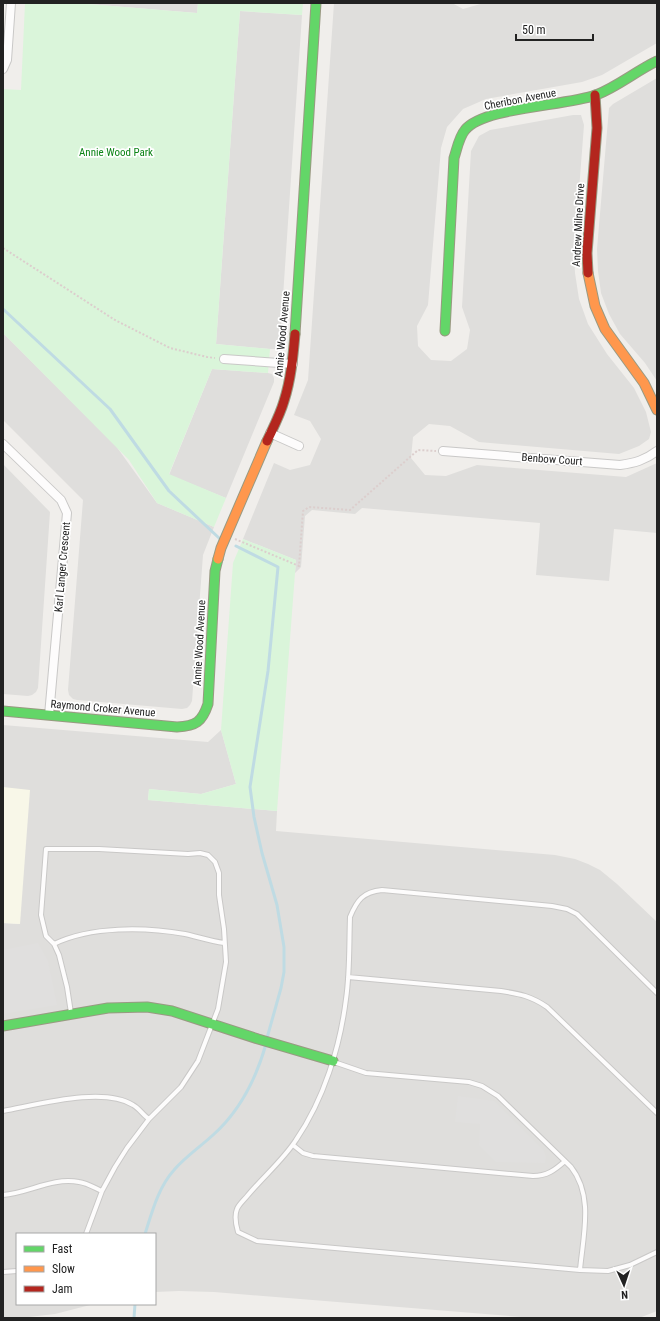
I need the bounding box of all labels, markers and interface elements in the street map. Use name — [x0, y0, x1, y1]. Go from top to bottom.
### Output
scale bar — [516, 16, 593, 42]
text: 50 m — [522, 23, 546, 37]
street label: Cheribon Avenue — [483, 86, 557, 113]
park label: Annie Wood Park — [79, 146, 153, 159]
street label: Andrew Milne Drive — [570, 183, 587, 267]
street label: Annie Wood Avenue — [272, 291, 293, 378]
street label: Benbow Court — [521, 451, 583, 468]
street label: Karl Langer Crescent — [52, 521, 73, 613]
street label: Annie Wood Avenue — [191, 600, 208, 686]
street label: Raymond Croker Avenue — [50, 697, 156, 720]
legend — [16, 1233, 156, 1305]
text: Fast — [52, 1242, 73, 1256]
text: Slow — [52, 1262, 75, 1276]
north arrow — [604, 1265, 644, 1305]
text: Jam — [52, 1282, 73, 1296]
text: N — [621, 1288, 628, 1301]

